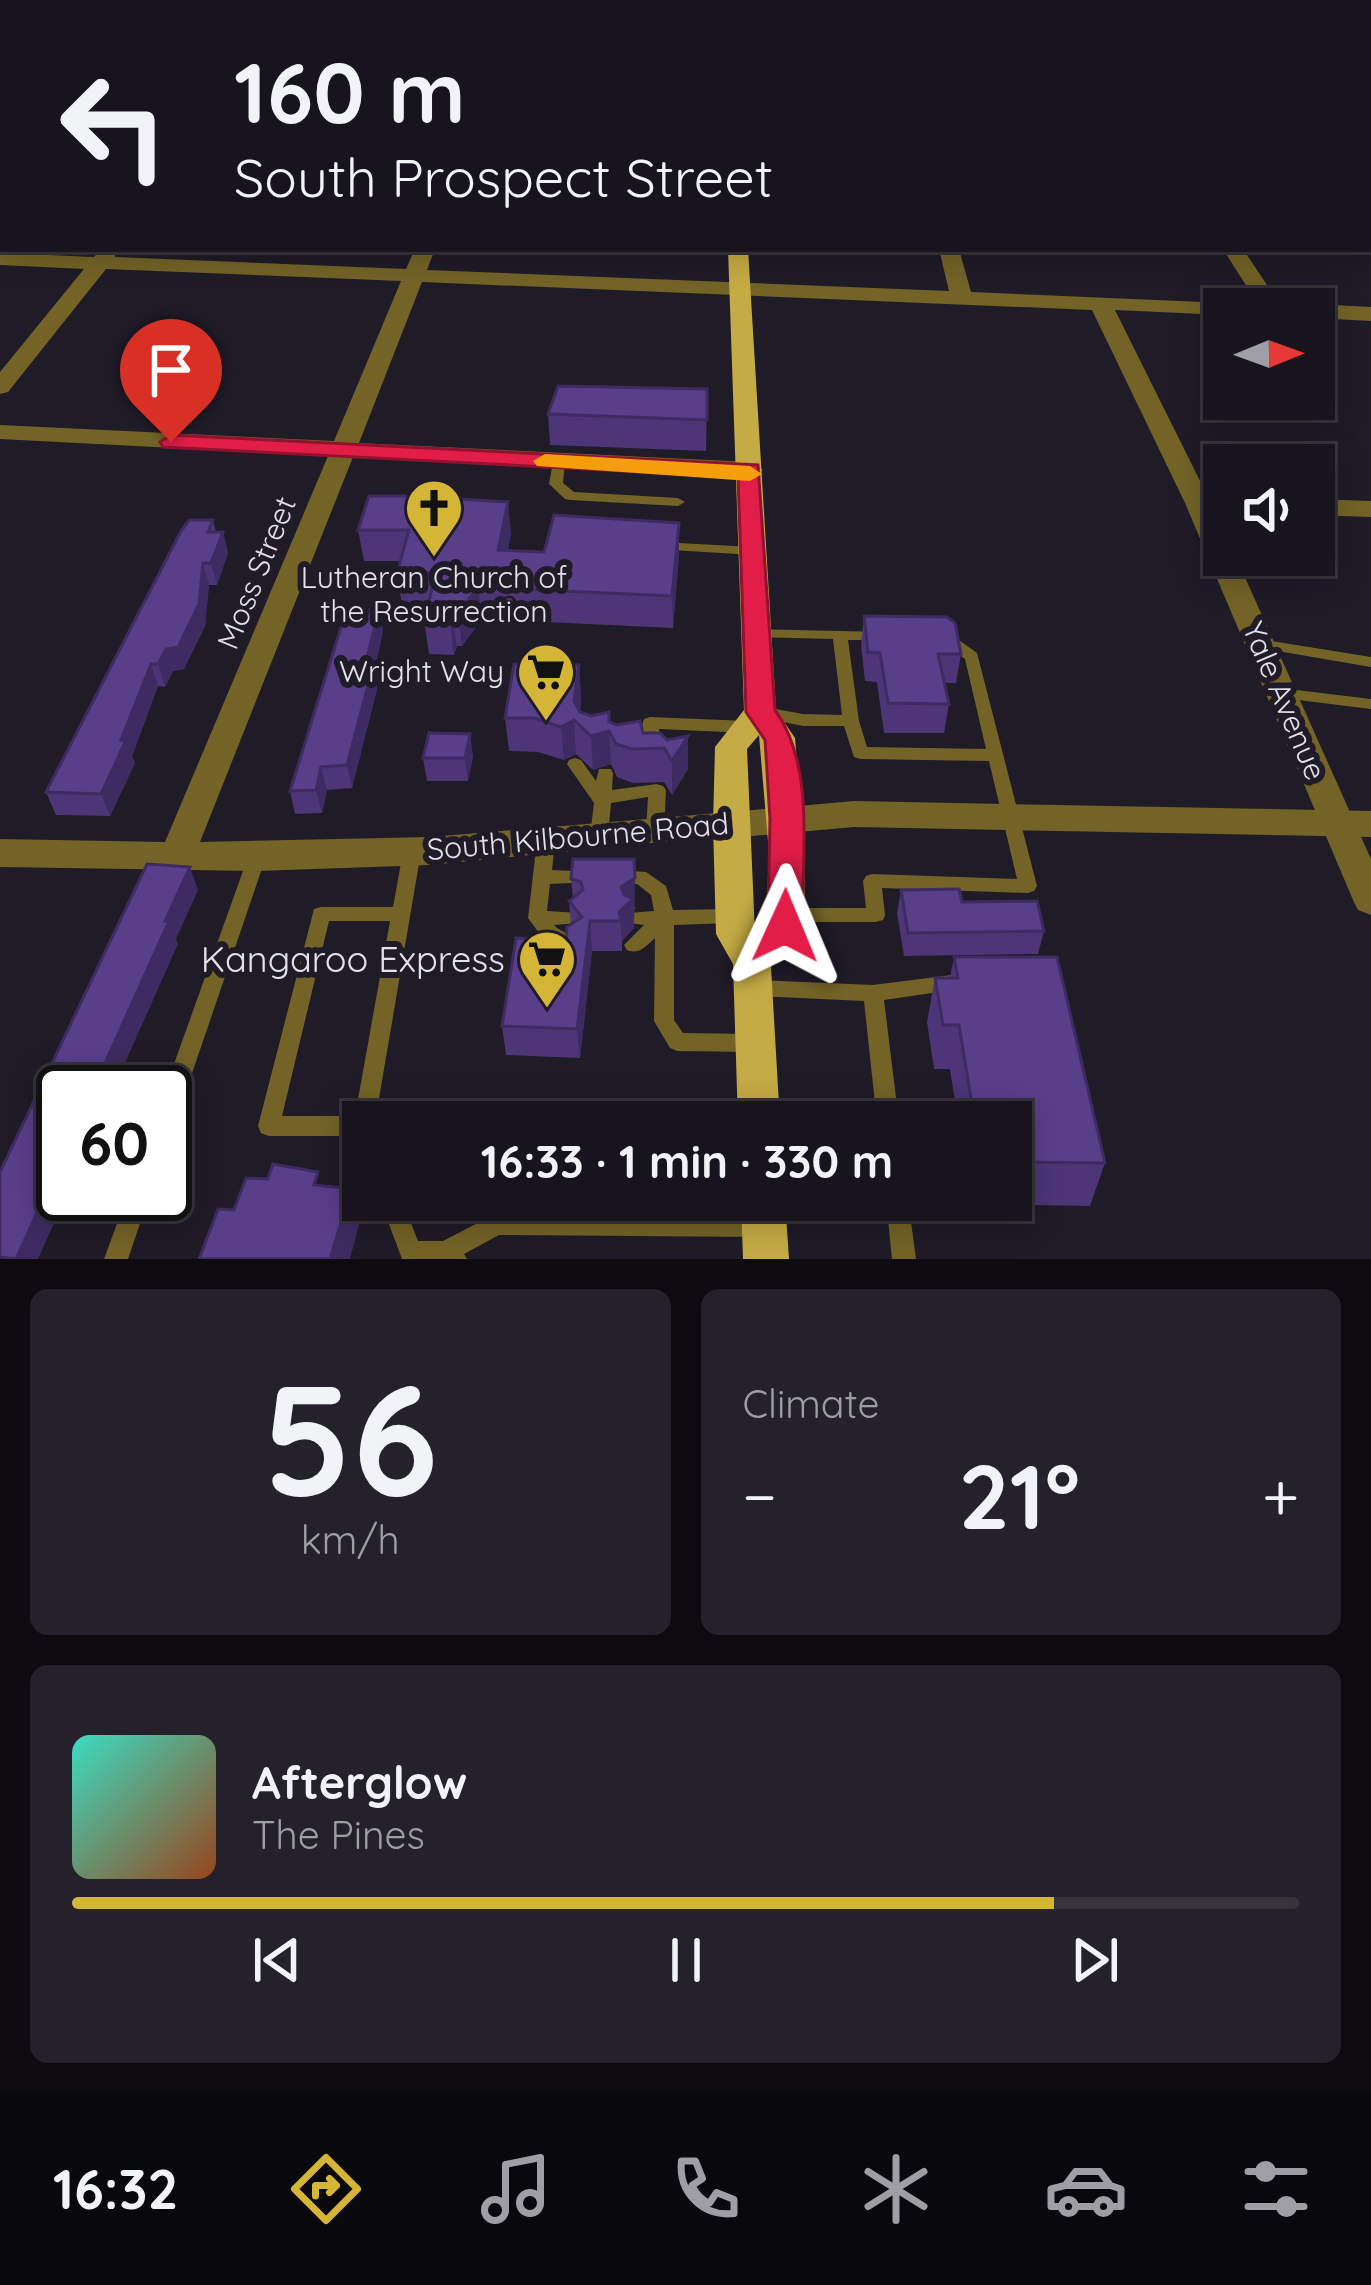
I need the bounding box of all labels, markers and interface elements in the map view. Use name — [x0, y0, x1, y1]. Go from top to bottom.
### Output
text: 160 m — [234, 39, 466, 144]
icon: left — [36, 48, 192, 204]
text: South Prospect Street — [234, 143, 773, 211]
north arrow — [1203, 288, 1335, 420]
map controls — [1203, 288, 1335, 576]
pin — [120, 319, 222, 442]
icon: arrive — [138, 337, 204, 403]
button: sound — [1203, 444, 1335, 576]
church icon: Lutheran Church of the Resurrection — [403, 477, 465, 559]
street label: Moss Street — [208, 491, 304, 654]
place label: Lutheran Church of the Resurrection — [301, 558, 567, 630]
street label: Yale Avenue — [1235, 616, 1335, 786]
supermarket icon: Wright Way — [515, 641, 577, 723]
place label: Wright Way — [339, 652, 504, 690]
street label: South Kilbourne Road — [425, 804, 730, 868]
position arrow — [722, 863, 848, 989]
supermarket icon: Kangaroo Express — [516, 928, 578, 1010]
place label: Kangaroo Express — [201, 936, 505, 981]
speed limit sign: 60 — [36, 1065, 192, 1221]
text: 16:33 · 1 min · 330 m — [481, 1133, 893, 1189]
text: 56 — [262, 1339, 438, 1534]
text: Climate — [743, 1379, 880, 1428]
text: 21° — [959, 1439, 1080, 1552]
text: − — [743, 1454, 777, 1537]
text: + — [1262, 1454, 1299, 1537]
text: km/h — [301, 1515, 400, 1564]
text: Afterglow — [252, 1754, 467, 1810]
text: The Pines — [252, 1810, 425, 1859]
icon: previous — [244, 1927, 310, 1993]
icon: pause — [653, 1927, 719, 1993]
icon: next — [1062, 1927, 1128, 1993]
icon: directions — [284, 2147, 368, 2231]
icon: music — [474, 2147, 558, 2231]
icon: phone — [664, 2147, 748, 2231]
icon: climate — [854, 2147, 938, 2231]
icon: car — [1044, 2147, 1128, 2231]
icon: filters — [1234, 2147, 1318, 2231]
text: 16:32 — [53, 2155, 178, 2223]

